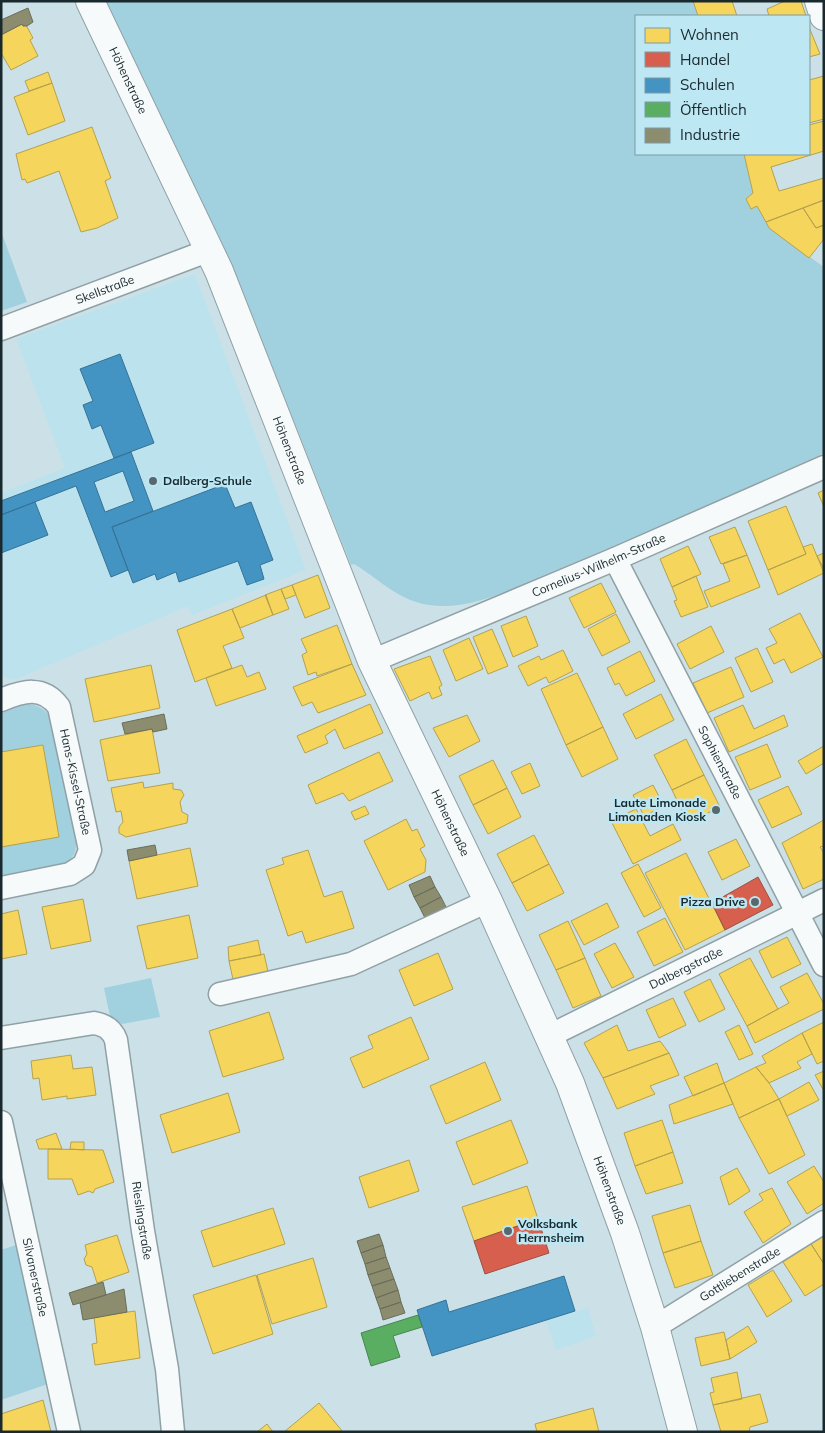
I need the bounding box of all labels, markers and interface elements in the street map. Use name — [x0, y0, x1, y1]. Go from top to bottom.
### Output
legend — [635, 15, 810, 155]
text: Wohnen — [680, 25, 739, 44]
street label: Höhenstraße — [106, 44, 151, 116]
text: Handel — [680, 50, 730, 69]
text: Schulen — [680, 75, 735, 94]
text: Öffentlich — [680, 100, 747, 119]
text: Industrie — [680, 125, 740, 144]
street label: Skellstraße — [73, 271, 136, 307]
street label: Höhenstraße — [270, 414, 310, 487]
place label: Dalberg-Schule — [163, 473, 252, 488]
marker: Dalberg-Schule — [147, 475, 159, 487]
street label: Cornelius-Wilhelm-Straße — [529, 530, 668, 600]
street label: Sophienstraße — [695, 723, 745, 802]
street label: Hans-Kissel-Straße — [57, 727, 95, 836]
street label: Höhenstraße — [428, 787, 473, 859]
place label: Laute Limonade Limonaden Kiosk — [608, 795, 706, 824]
marker: Laute Limonade Limonaden Kiosk — [710, 804, 722, 816]
place label: Pizza Drive — [681, 894, 745, 909]
marker: Pizza Drive — [749, 896, 761, 908]
street label: Dalbergstraße — [647, 943, 725, 992]
street label: Höhenstraße — [590, 1154, 629, 1227]
street label: Rieslingstraße — [129, 1180, 156, 1261]
place label: Volksbank Herrnsheim — [517, 1216, 584, 1245]
marker: Volksbank Herrnsheim — [502, 1225, 514, 1237]
street label: Silvanerstraße — [20, 1236, 51, 1318]
street label: Gottliebenstraße — [696, 1243, 783, 1305]

